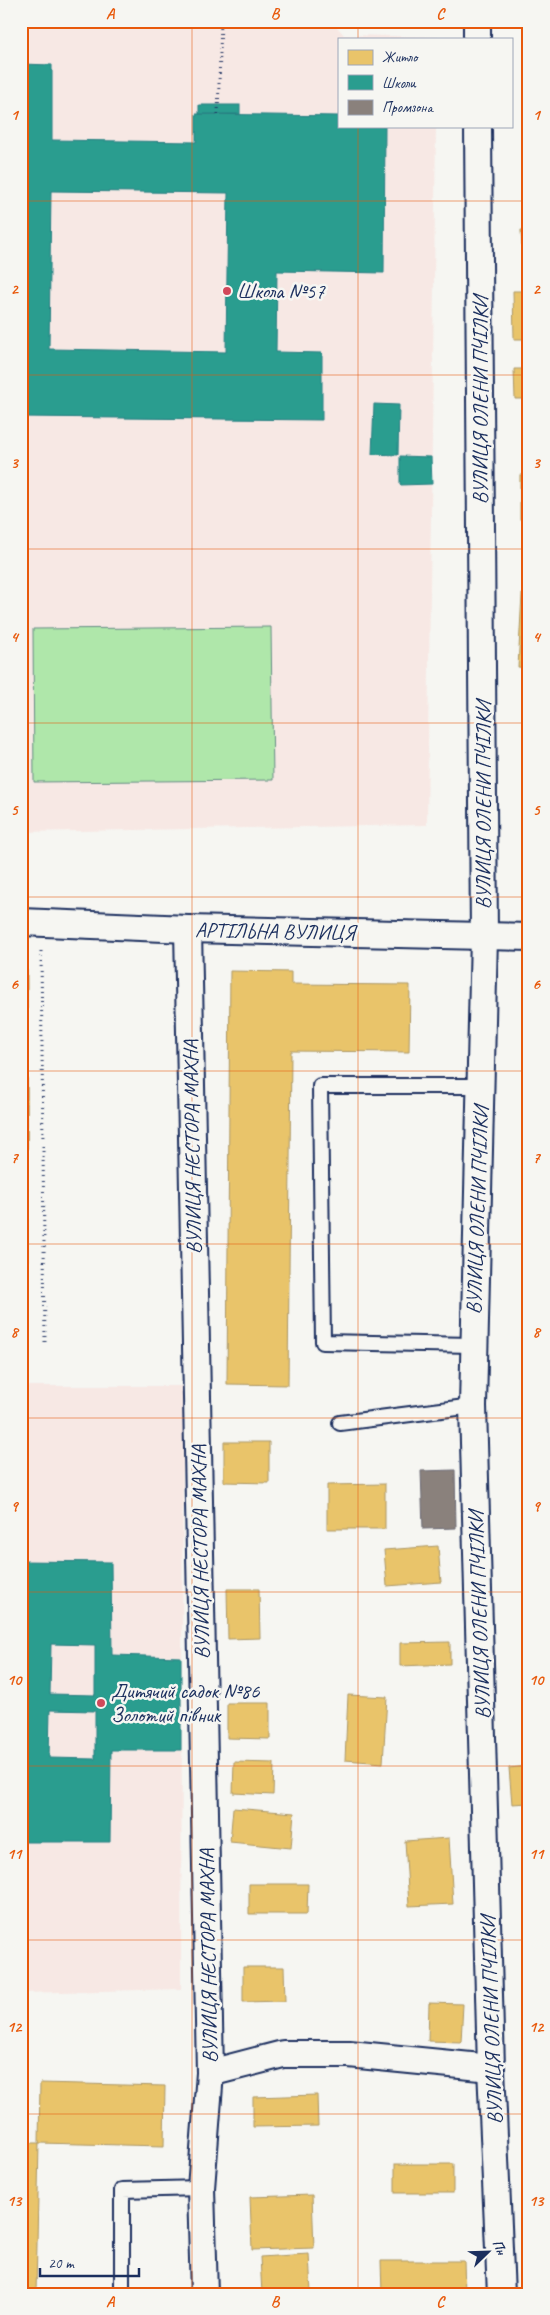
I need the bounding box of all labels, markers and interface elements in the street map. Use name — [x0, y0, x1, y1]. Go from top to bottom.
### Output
text: A — [106, 4, 116, 24]
text: B — [271, 4, 281, 24]
text: C — [436, 4, 446, 24]
legend — [338, 38, 512, 128]
text: Житло — [382, 48, 419, 67]
text: Школи — [382, 74, 417, 93]
text: Промзона — [382, 98, 434, 117]
text: 1 — [10, 105, 19, 125]
text: 1 — [532, 105, 541, 125]
place label: Школа №57 — [237, 278, 326, 304]
text: 2 — [10, 279, 19, 299]
text: 2 — [532, 279, 541, 299]
marker: Школа №57 — [221, 285, 233, 297]
street label: ВУЛИЦЯ ОЛЕНИ ПЧІЛКИ — [467, 292, 493, 504]
text: 3 — [10, 453, 19, 473]
text: 3 — [532, 453, 541, 473]
text: 4 — [10, 627, 19, 647]
text: 4 — [532, 627, 541, 647]
street label: ВУЛИЦЯ ОЛЕНИ ПЧІЛКИ — [470, 697, 496, 909]
text: 5 — [11, 800, 20, 820]
text: 5 — [533, 800, 542, 820]
street label: АРТІЛЬНА ВУЛИЦЯ — [195, 917, 358, 945]
text: 6 — [10, 974, 19, 994]
text: 6 — [532, 974, 541, 994]
street label: ВУЛИЦЯ НЕСТОРА МАХНА — [177, 1039, 207, 1254]
street label: ВУЛИЦЯ ОЛЕНИ ПЧІЛКИ — [460, 1102, 494, 1315]
text: 7 — [10, 1148, 19, 1168]
text: 7 — [532, 1148, 541, 1168]
text: 8 — [10, 1322, 19, 1342]
text: 8 — [532, 1322, 541, 1342]
street label: ВУЛИЦЯ НЕСТОРА МАХНА — [185, 1444, 215, 1659]
text: 9 — [10, 1496, 19, 1516]
text: 9 — [532, 1496, 541, 1516]
street label: ВУЛИЦЯ ОЛЕНИ ПЧІЛКИ — [462, 1507, 496, 1720]
text: 10 — [7, 1670, 23, 1690]
text: 10 — [529, 1670, 545, 1690]
place label: Дитячий садок №86 Золотий півник — [111, 1678, 260, 1728]
marker: Дитячий садок №86 Золотий півник — [95, 1697, 107, 1709]
text: 11 — [7, 1844, 23, 1864]
text: 11 — [529, 1844, 545, 1864]
street label: ВУЛИЦЯ НЕСТОРА МАХНА — [193, 1848, 223, 2063]
street label: ВУЛИЦЯ ОЛЕНИ ПЧІЛКИ — [474, 1912, 508, 2125]
text: 12 — [7, 2017, 23, 2037]
text: 12 — [529, 2017, 545, 2037]
text: 13 — [7, 2191, 23, 2211]
text: 13 — [529, 2191, 545, 2211]
north arrow — [462, 2228, 512, 2278]
text: Пн — [489, 2237, 511, 2258]
scale bar — [40, 2245, 139, 2277]
text: 20 m — [48, 2254, 75, 2273]
text: A — [106, 2292, 116, 2312]
text: B — [271, 2292, 281, 2312]
text: C — [436, 2292, 446, 2312]

